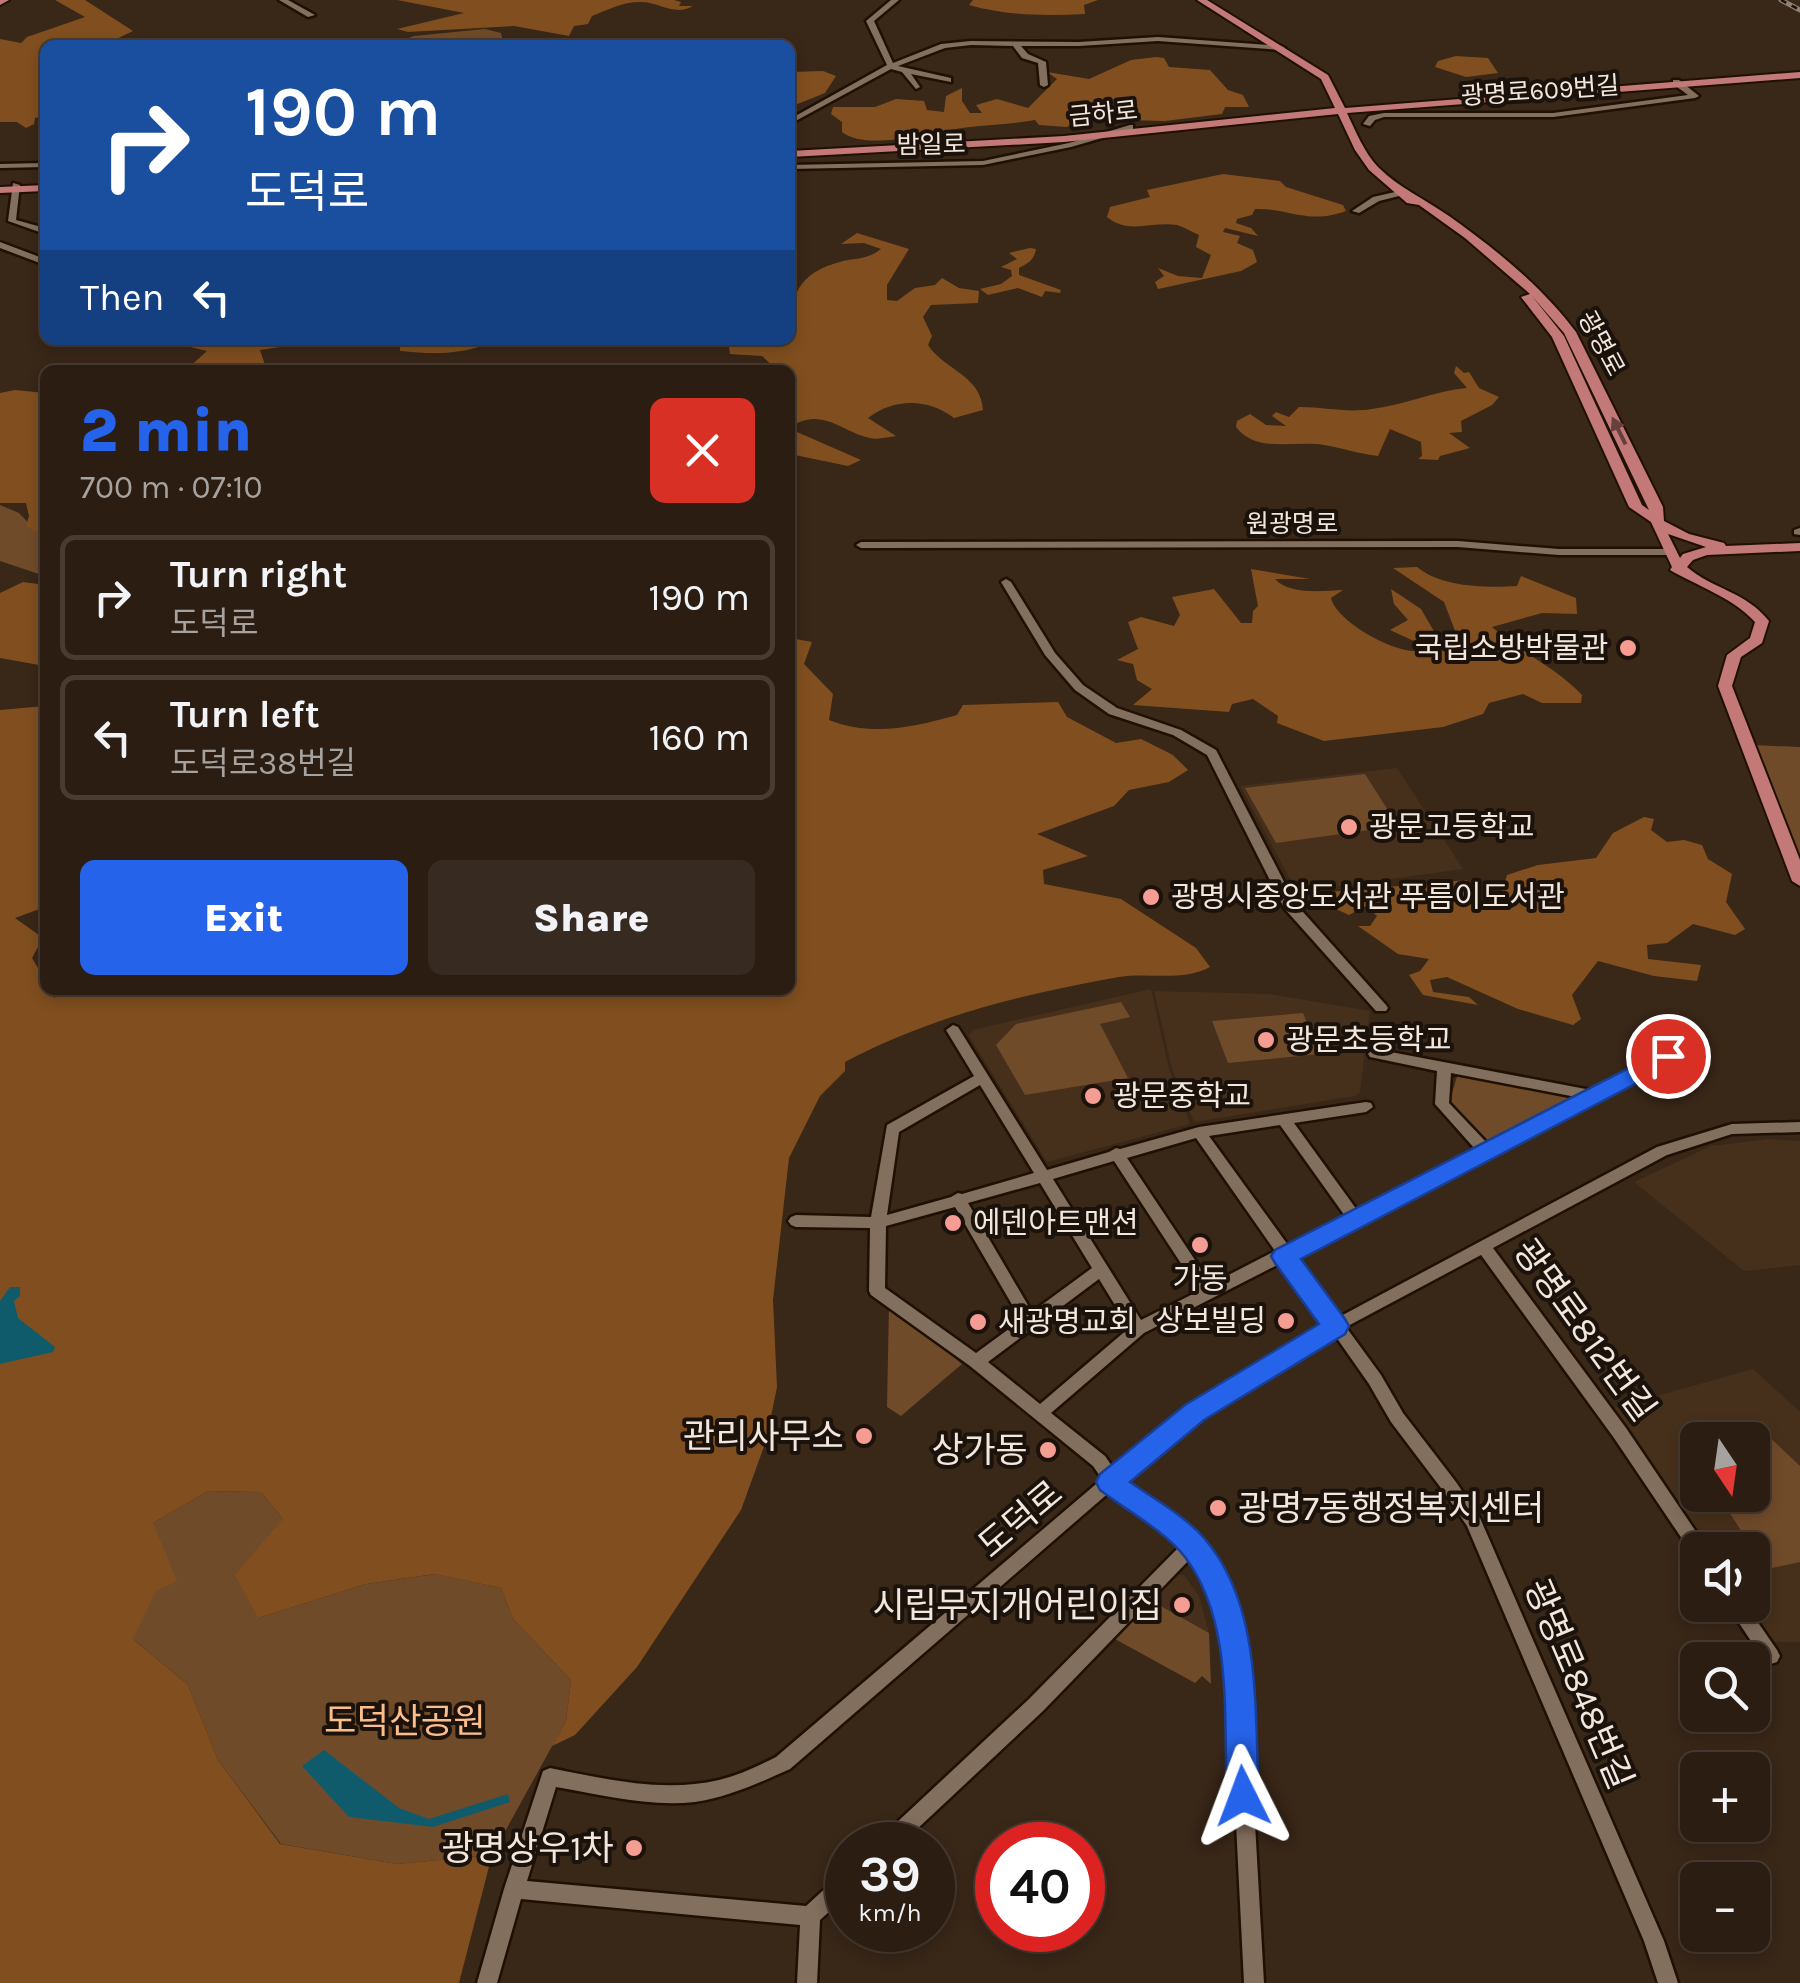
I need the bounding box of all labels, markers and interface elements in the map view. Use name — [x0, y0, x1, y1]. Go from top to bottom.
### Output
text: 190 m — [245, 71, 441, 153]
street label: 광명로609번길 — [1460, 71, 1620, 110]
icon: right — [80, 80, 210, 210]
street label: 금하로 — [1067, 95, 1139, 132]
street label: 밤일로 — [896, 129, 966, 160]
text: 도덕로 — [245, 166, 369, 218]
icon: left — [184, 270, 239, 325]
text: Then — [80, 275, 164, 320]
street label: 광명로 — [1573, 306, 1631, 381]
text: 2 min — [80, 396, 252, 466]
button: close — [650, 398, 755, 503]
one-way arrow — [1610, 416, 1627, 445]
text: 700 m · 07:10 — [80, 469, 262, 506]
street label: 원광명로 — [1246, 509, 1338, 538]
text: Turn right — [170, 552, 347, 597]
icon: right — [85, 570, 140, 625]
text: 190 m — [648, 575, 750, 620]
text: 도덕로 — [170, 605, 258, 642]
place label: 국립소방박물관 — [1415, 630, 1608, 666]
marker: 국립소방박물관 — [1617, 637, 1639, 659]
text: Turn left — [170, 692, 320, 737]
icon: left — [85, 710, 140, 765]
text: 160 m — [649, 715, 750, 760]
text: 도덕로38번길 — [170, 745, 356, 782]
place label: 광문고등학교 — [1369, 809, 1535, 845]
marker: 광문고등학교 — [1338, 816, 1360, 838]
button: Exit — [80, 860, 408, 975]
button: Share — [428, 860, 755, 975]
place label: 광명시중앙도서관 푸름이도서관 — [1171, 879, 1565, 915]
marker: 광명시중앙도서관 푸름이도서관 — [1140, 886, 1162, 908]
pin — [1626, 1014, 1711, 1099]
place label: 광문초등학교 — [1286, 1022, 1452, 1058]
marker: 광문초등학교 — [1255, 1029, 1277, 1051]
icon: arrive — [1641, 1029, 1696, 1084]
place label: 광문중학교 — [1113, 1078, 1251, 1114]
marker: 광문중학교 — [1082, 1085, 1104, 1107]
place label: 에덴아트맨션 — [973, 1205, 1139, 1241]
marker: 에덴아트맨션 — [942, 1212, 964, 1234]
street label: 광명로812번길 — [1505, 1232, 1664, 1429]
marker: 가동 — [1189, 1234, 1211, 1256]
place label: 가동 — [1172, 1261, 1228, 1297]
place label: 상보빌딩 — [1156, 1303, 1266, 1339]
place label: 새광명교회 — [998, 1304, 1136, 1340]
marker: 상보빌딩 — [1275, 1310, 1297, 1332]
marker: 새광명교회 — [967, 1311, 989, 1333]
place label: 관리사무소 — [683, 1416, 844, 1457]
north arrow — [1680, 1422, 1770, 1512]
map controls — [1680, 1422, 1770, 1952]
marker: 관리사무소 — [853, 1425, 875, 1447]
place label: 상가동 — [931, 1430, 1028, 1471]
marker: 상가동 — [1037, 1439, 1059, 1461]
street label: 도덕로 — [970, 1473, 1071, 1566]
place label: 광명7동행정복지센터 — [1238, 1488, 1544, 1529]
marker: 광명7동행정복지센터 — [1207, 1497, 1229, 1519]
button: sound — [1680, 1532, 1770, 1622]
street label: 광명로848번길 — [1516, 1573, 1641, 1795]
place label: 시립무지개어린이집 — [872, 1585, 1162, 1626]
marker: 시립무지개어린이집 — [1171, 1594, 1193, 1616]
button: search — [1680, 1642, 1770, 1732]
park label: 도덕산공원 — [324, 1701, 486, 1742]
position arrow — [1191, 1744, 1295, 1848]
button: + — [1680, 1752, 1770, 1842]
speed limit sign: 40 — [975, 1822, 1105, 1952]
place label: 광명상우1차 — [441, 1828, 614, 1869]
marker: 광명상우1차 — [623, 1837, 645, 1859]
text: 39 — [859, 1845, 921, 1904]
button: − — [1680, 1862, 1770, 1952]
text: km/h — [858, 1898, 922, 1927]

